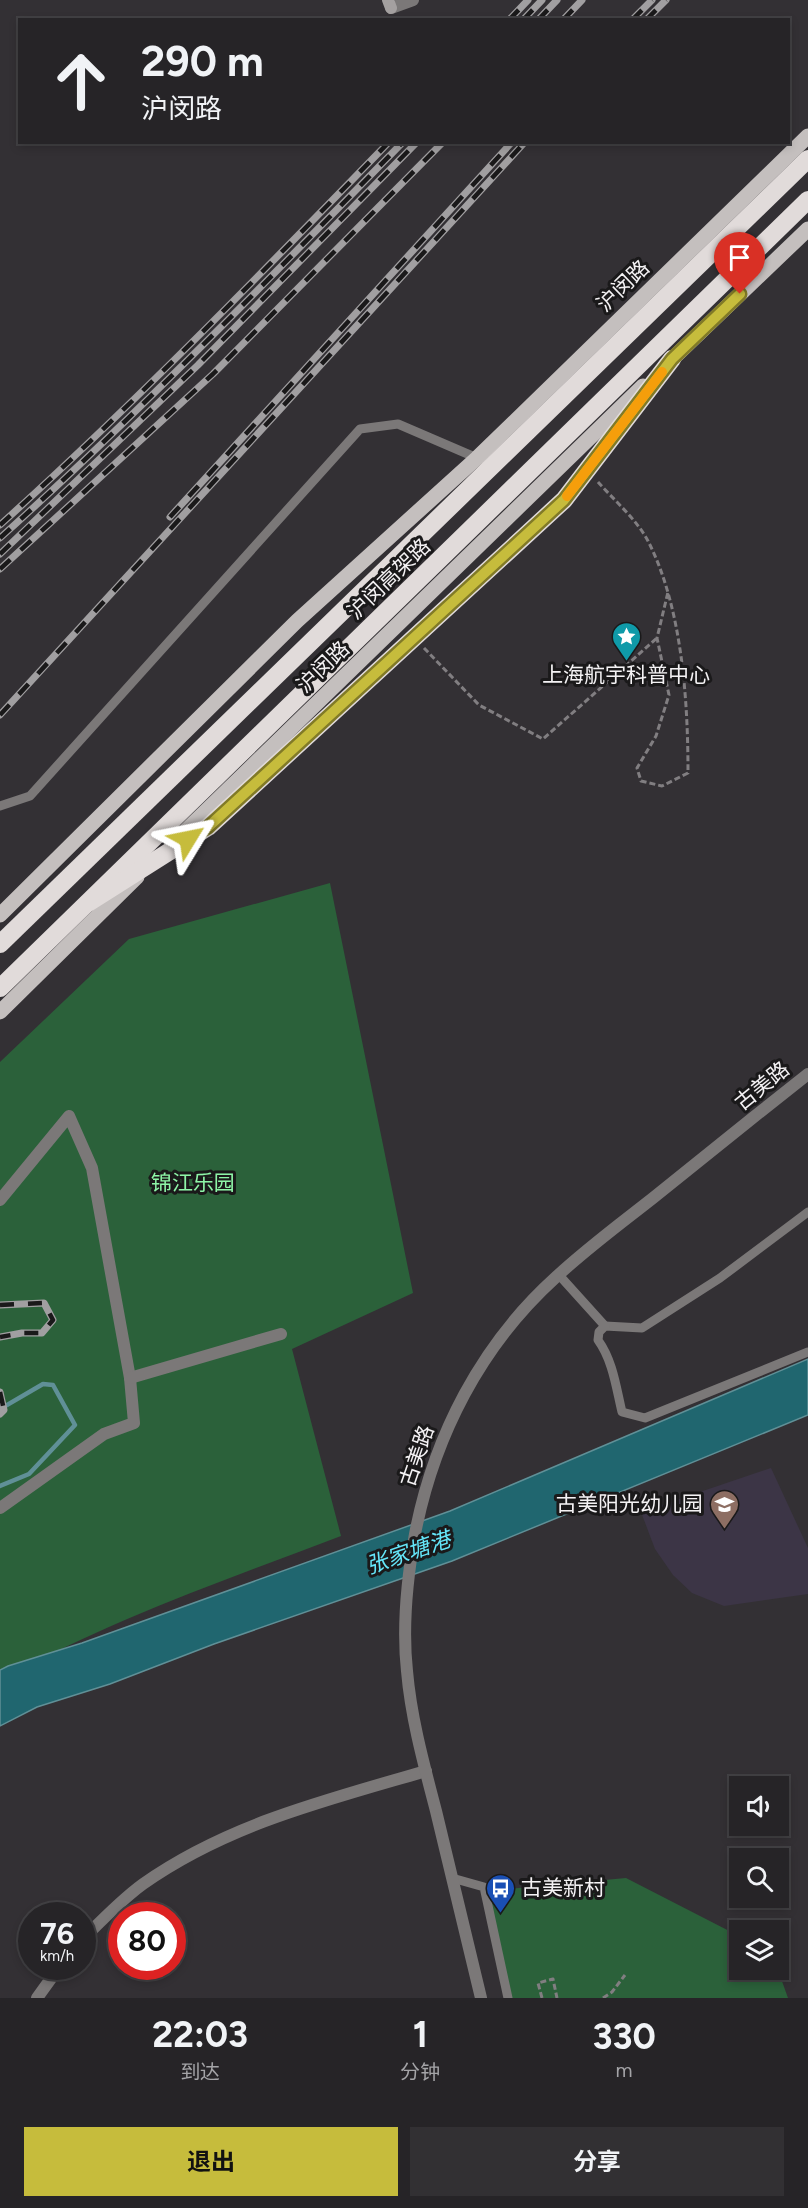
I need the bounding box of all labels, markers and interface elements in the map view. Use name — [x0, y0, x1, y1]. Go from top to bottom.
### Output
text: 290 m — [141, 36, 264, 87]
icon: ahead — [42, 42, 120, 120]
text: 沪闵路 — [141, 92, 222, 125]
pin — [714, 232, 765, 294]
icon: arrive — [723, 241, 756, 274]
street label: 沪闵路 — [591, 255, 654, 317]
street label: 沪闵高架路 — [342, 533, 435, 624]
place icon: 上海航宇科普中心 — [610, 620, 642, 662]
street label: 沪闵路 — [291, 636, 354, 698]
place label: 上海航宇科普中心 — [542, 662, 710, 687]
position arrow — [156, 807, 220, 871]
street label: 古美路 — [729, 1056, 794, 1115]
park label: 锦江乐园 — [151, 1170, 235, 1195]
street label: 古美路 — [394, 1422, 439, 1490]
school or university icon: 古美阳光幼儿园 — [708, 1488, 740, 1530]
place label: 古美阳光幼儿园 — [556, 1491, 703, 1516]
water label: 张家塘港 — [362, 1524, 457, 1580]
map controls — [729, 1776, 789, 1980]
button: sound — [729, 1776, 789, 1836]
button: search — [729, 1848, 789, 1908]
bus stop icon: 古美新村 — [484, 1872, 516, 1914]
place label: 古美新村 — [521, 1875, 605, 1900]
speed limit sign: 80 — [108, 1902, 186, 1980]
text: 76 — [40, 1915, 74, 1952]
button: layers — [729, 1920, 789, 1980]
text: km/h — [40, 1947, 74, 1965]
text: 22:03 — [152, 2013, 248, 2056]
text: 1 — [413, 2013, 428, 2056]
text: 330 — [592, 2015, 656, 2058]
text: m — [616, 2058, 633, 2082]
text: 到达 — [180, 2060, 220, 2084]
text: 分钟 — [400, 2060, 440, 2084]
button: 退出 — [24, 2127, 398, 2196]
button: 分享 — [410, 2127, 784, 2196]

